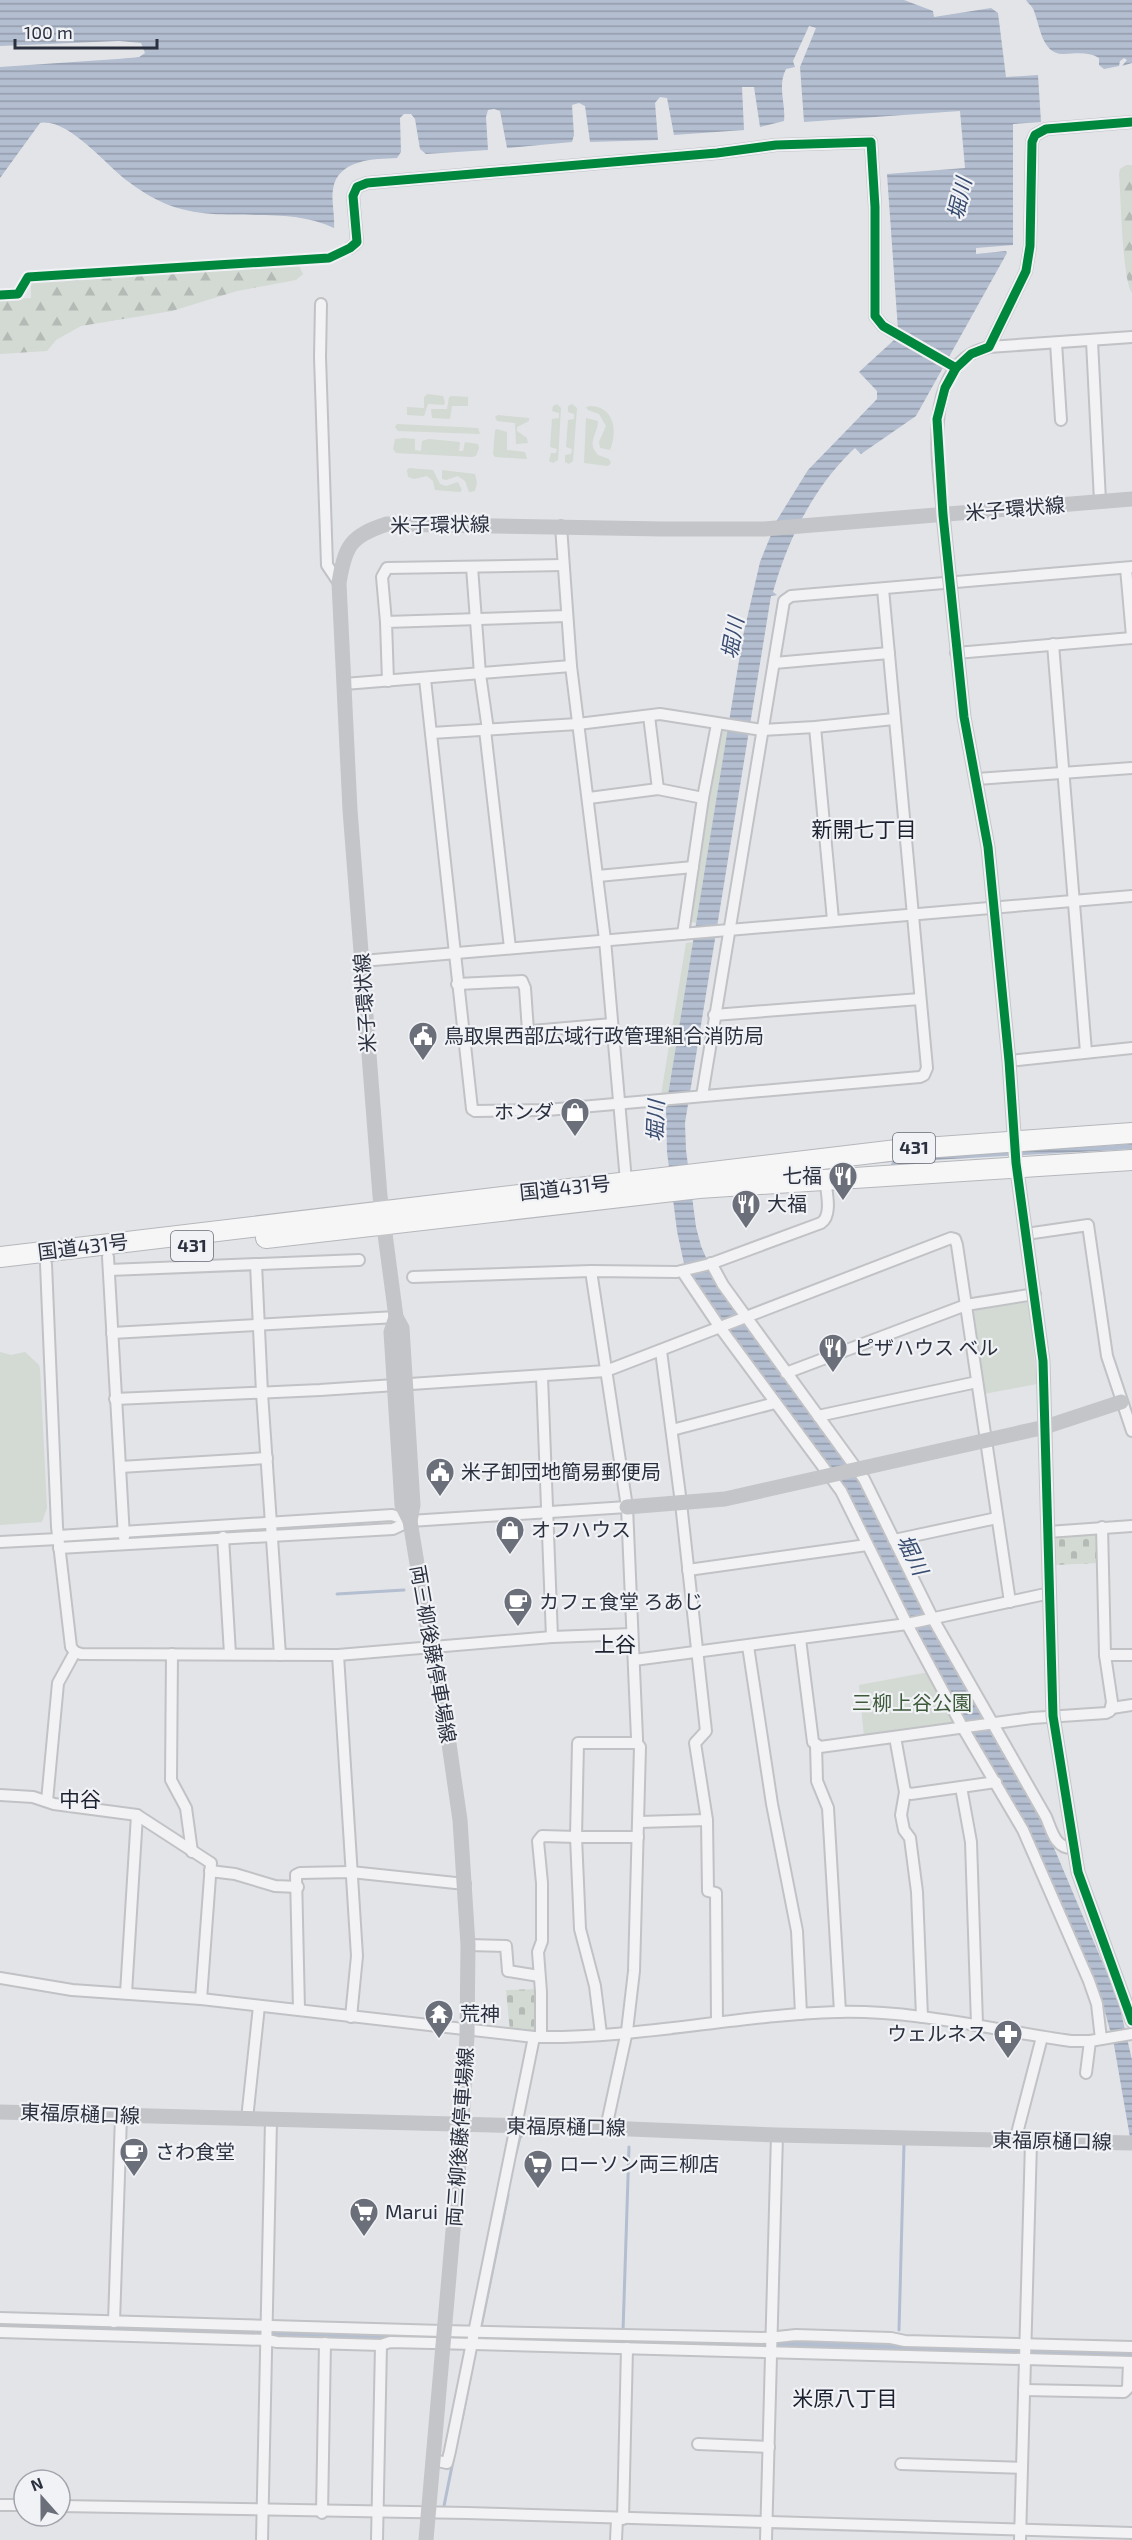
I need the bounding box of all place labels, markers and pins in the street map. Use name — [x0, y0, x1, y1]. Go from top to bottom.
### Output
public building icon: 鳥取県西部広域行政管理組合消防局 — [407, 1020, 439, 1062]
place label: 鳥取県西部広域行政管理組合消防局 — [444, 1023, 764, 1047]
shop icon: ホンダ — [559, 1096, 591, 1138]
place label: ホンダ — [494, 1099, 554, 1123]
restaurant icon: 七福 — [827, 1160, 859, 1202]
place label: 七福 — [782, 1163, 822, 1187]
restaurant icon: 大福 — [730, 1188, 762, 1230]
place label: 大福 — [767, 1191, 807, 1215]
restaurant icon: ピザハウス ベル — [817, 1332, 849, 1374]
place label: ピザハウス ベル — [854, 1335, 998, 1359]
public building icon: 米子卸団地簡易郵便局 — [424, 1456, 456, 1498]
place label: 米子卸団地簡易郵便局 — [461, 1459, 661, 1483]
shop icon: オフハウス — [494, 1514, 526, 1556]
place label: オフハウス — [531, 1517, 631, 1541]
cafe icon: カフェ食堂 ろあじ — [502, 1586, 534, 1628]
place label: カフェ食堂 ろあじ — [539, 1589, 703, 1613]
temple icon: 荒神 — [423, 1998, 455, 2040]
place label: 荒神 — [460, 2001, 500, 2025]
pharmacy icon: ウェルネス — [992, 2018, 1024, 2060]
place label: ウェルネス — [887, 2021, 987, 2045]
cafe icon: さわ食堂 — [118, 2136, 150, 2178]
place label: さわ食堂 — [155, 2139, 235, 2163]
supermarket icon: ローソン両三柳店 — [522, 2148, 554, 2190]
place label: ローソン両三柳店 — [559, 2151, 719, 2175]
supermarket icon: Marui — [348, 2196, 380, 2238]
place label: Marui — [385, 2199, 438, 2223]

